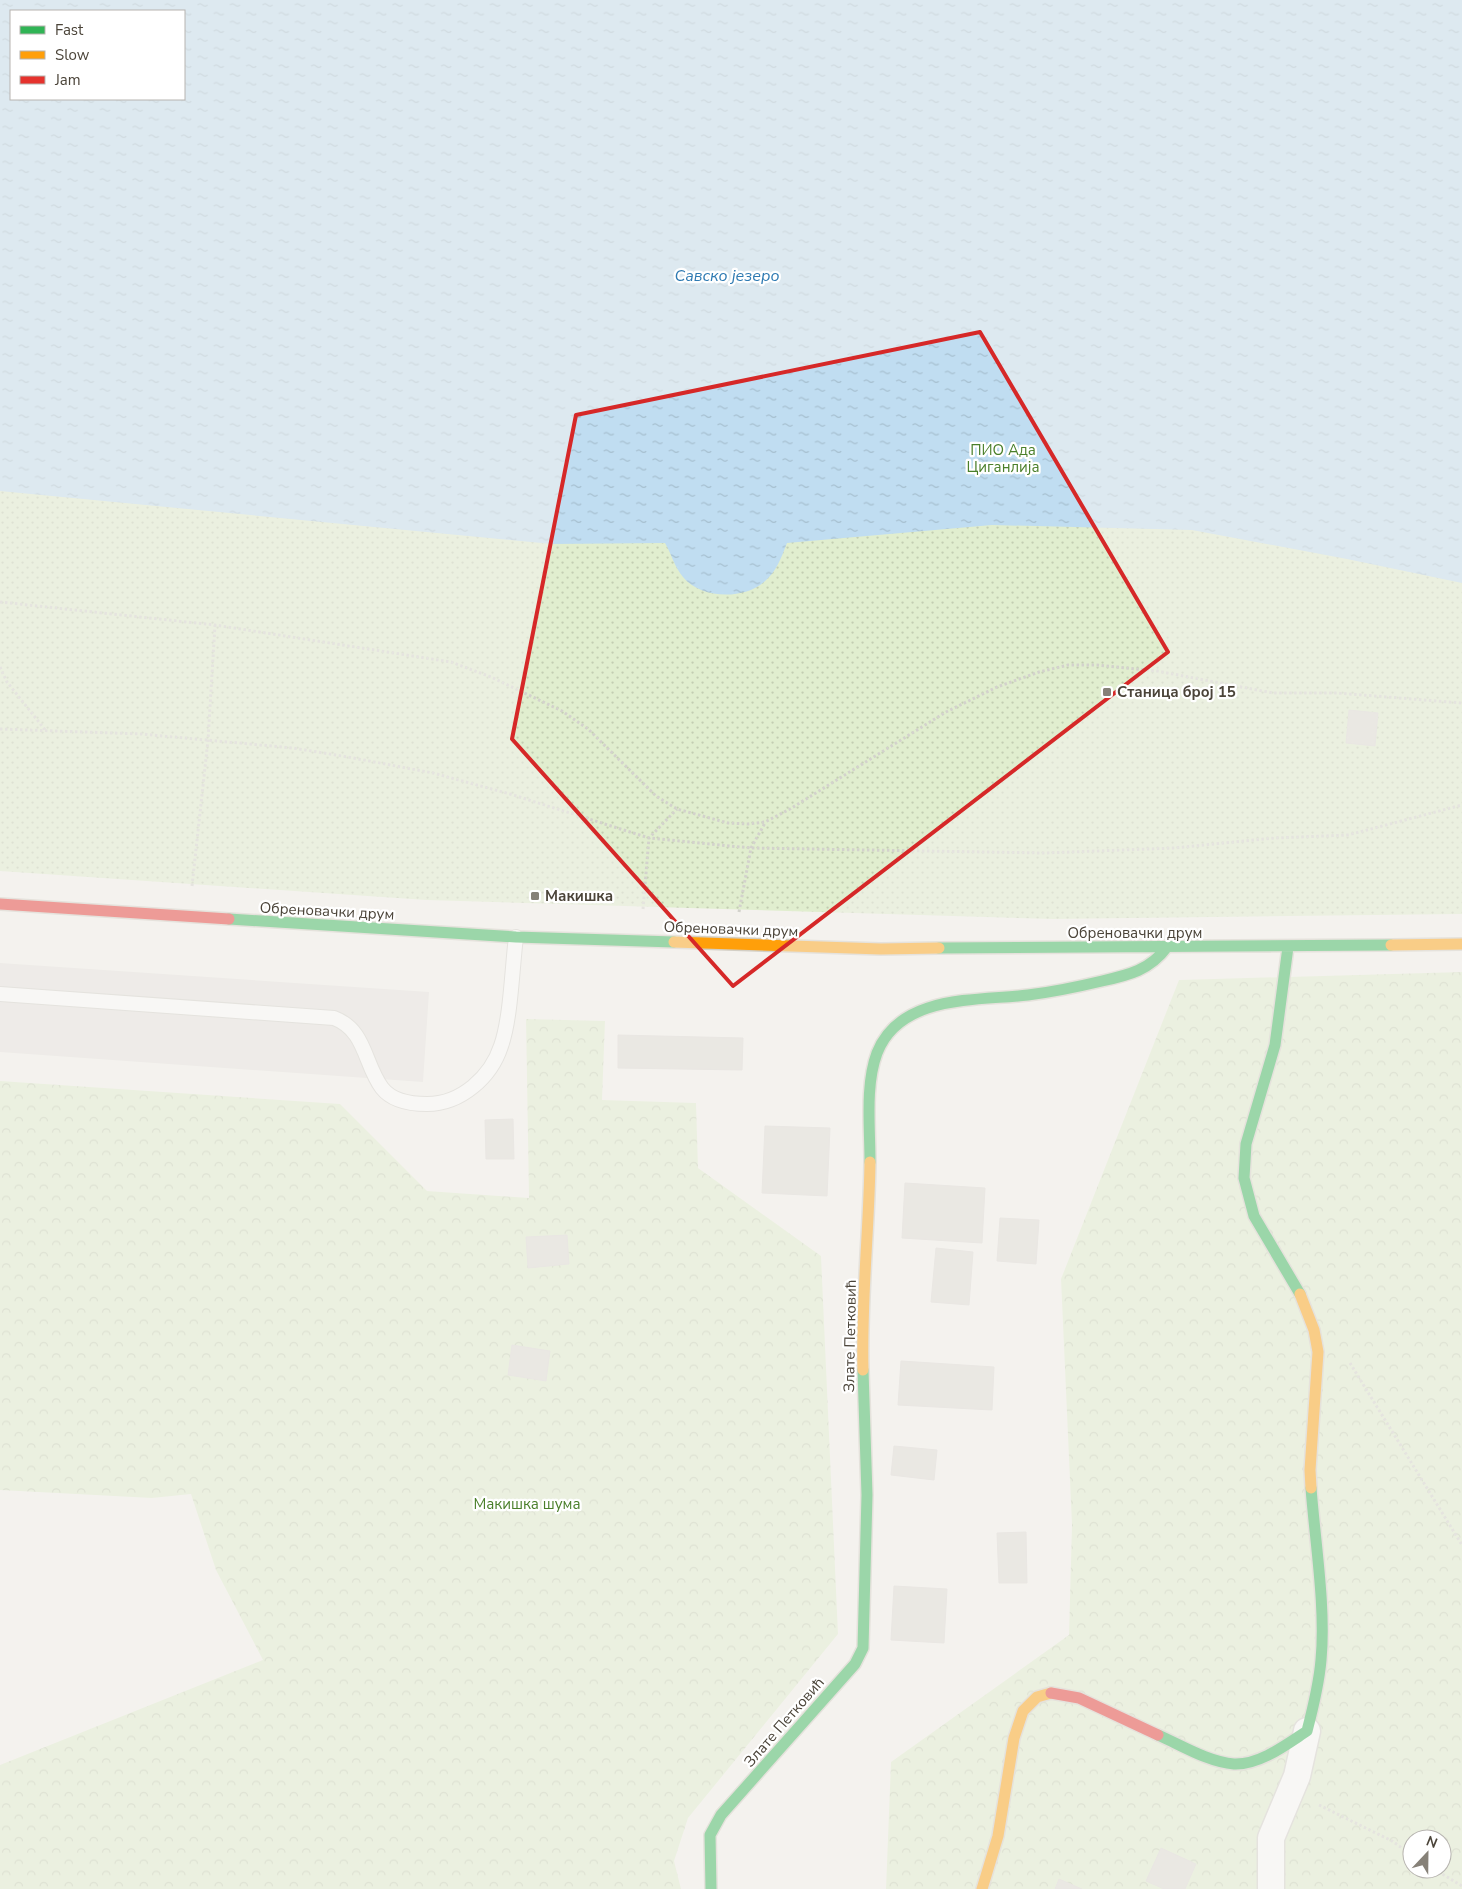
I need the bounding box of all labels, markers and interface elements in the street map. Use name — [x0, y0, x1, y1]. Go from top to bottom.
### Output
legend — [10, 10, 185, 100]
text: Fast — [55, 20, 84, 40]
text: Slow — [55, 45, 90, 65]
text: Jam — [54, 70, 81, 90]
water label: Савско језеро — [675, 265, 779, 287]
park label: ПИО Ада Циганлија — [966, 440, 1040, 477]
place label: Станица број 15 — [1117, 682, 1236, 702]
marker: Станица број 15 — [1101, 686, 1113, 698]
place label: Макишка — [545, 886, 613, 906]
marker: Макишка — [529, 890, 541, 902]
street label: Обреновачки друм — [259, 897, 395, 925]
street label: Обреновачки друм — [663, 917, 799, 941]
street label: Обреновачки друм — [1068, 923, 1202, 943]
street label: Злате Петковић — [839, 1279, 861, 1393]
park label: Макишка шума — [473, 1494, 581, 1514]
street label: Злате Петковић — [739, 1673, 829, 1771]
north arrow — [1402, 1829, 1452, 1879]
text: N — [1423, 1832, 1440, 1853]

